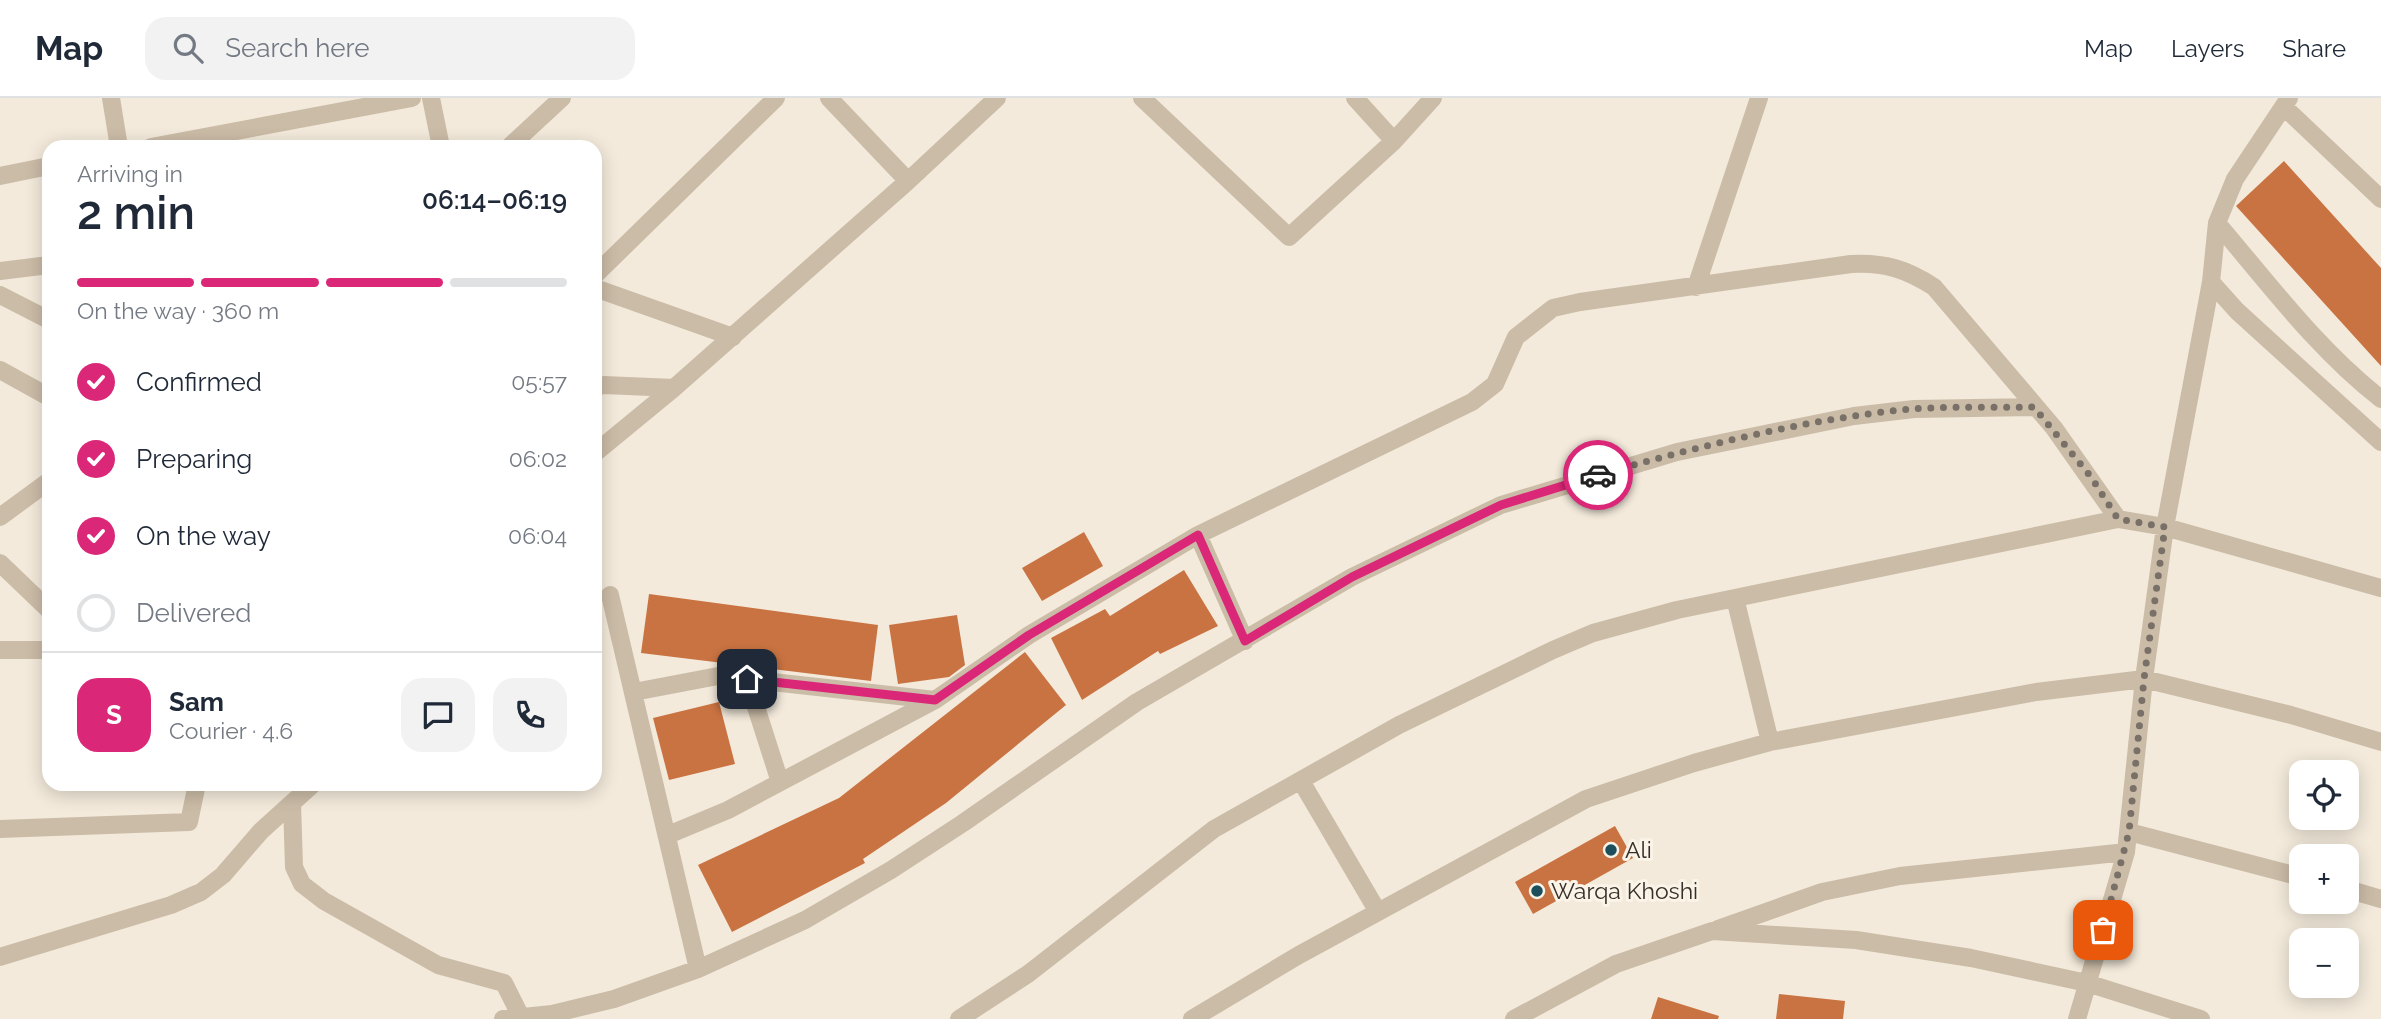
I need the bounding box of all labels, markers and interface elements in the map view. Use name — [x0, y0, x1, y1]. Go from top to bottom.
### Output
search box — [145, 17, 635, 80]
text: Map — [35, 29, 103, 68]
icon: search — [169, 29, 207, 67]
text: Search here — [225, 33, 370, 63]
text: Map — [2084, 34, 2133, 63]
text: Layers — [2171, 34, 2244, 63]
text: Share — [2282, 34, 2346, 63]
text: Arriving in — [77, 160, 183, 187]
text: 06:14–06:19 — [422, 185, 567, 215]
text: 2 min — [77, 186, 195, 240]
text: On the way · 360 m — [77, 297, 279, 324]
icon: check — [77, 363, 115, 401]
text: Confirmed — [136, 367, 262, 397]
text: 05:57 — [511, 368, 567, 395]
icon: check — [77, 440, 115, 478]
courier — [1563, 440, 1633, 510]
text: Preparing — [136, 444, 252, 474]
text: 06:02 — [509, 445, 567, 472]
icon: car — [1579, 456, 1617, 494]
icon: check — [77, 517, 115, 555]
text: On the way — [136, 521, 271, 551]
text: 06:04 — [508, 522, 567, 549]
text: Delivered — [136, 598, 251, 628]
pin — [717, 649, 777, 709]
icon: home — [728, 660, 766, 698]
button: chat — [401, 678, 475, 752]
button: phone — [493, 678, 567, 752]
text: Sam — [169, 687, 224, 717]
text: S — [106, 700, 122, 730]
text: Courier · 4.6 — [169, 717, 293, 744]
map controls — [2289, 760, 2359, 998]
button: locate — [2289, 760, 2359, 830]
place label: Ali — [1625, 836, 1652, 863]
marker: Ali — [1603, 842, 1619, 858]
button: + — [2289, 844, 2359, 914]
place label: Warqa Khoshi — [1551, 877, 1698, 904]
marker: Warqa Khoshi — [1529, 883, 1545, 899]
pin — [2073, 900, 2133, 960]
icon: bag — [2084, 911, 2122, 949]
button: − — [2289, 928, 2359, 998]

